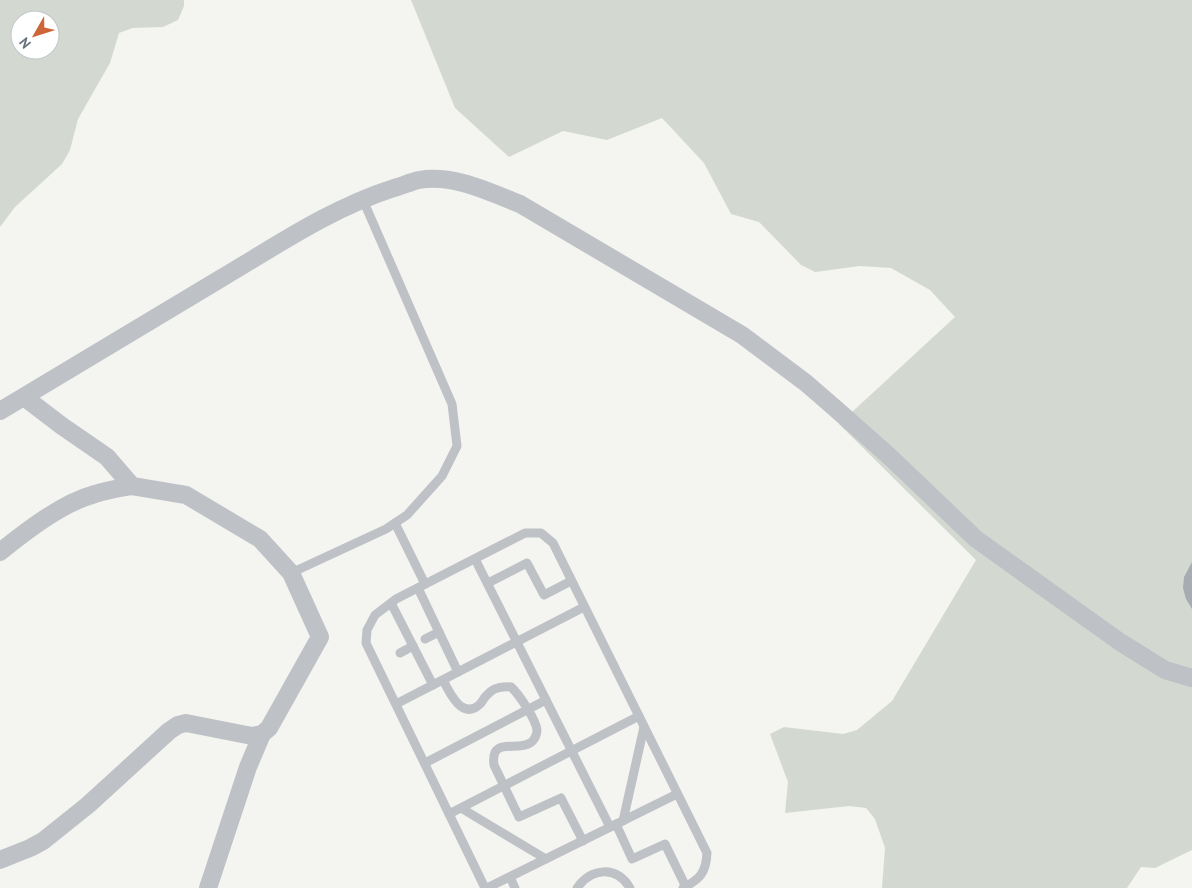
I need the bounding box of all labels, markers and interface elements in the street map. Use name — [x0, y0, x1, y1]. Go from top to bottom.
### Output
north arrow — [10, 10, 60, 60]
text: N — [15, 34, 35, 52]

